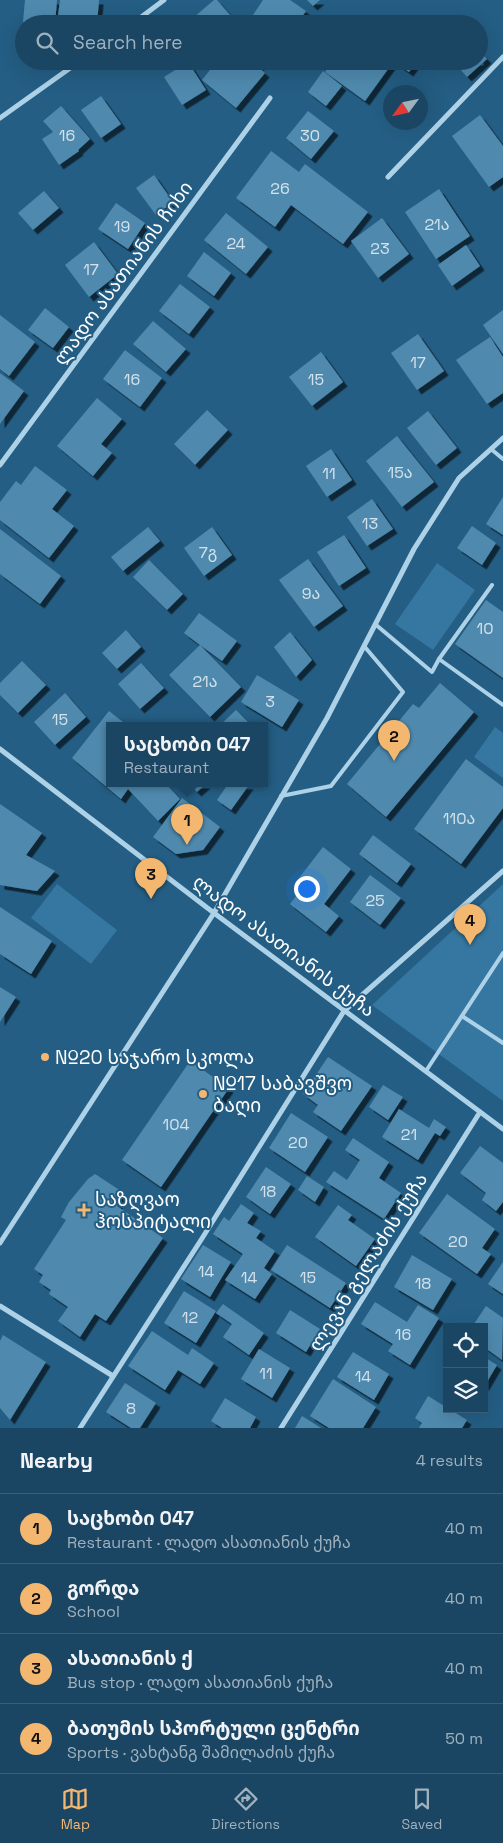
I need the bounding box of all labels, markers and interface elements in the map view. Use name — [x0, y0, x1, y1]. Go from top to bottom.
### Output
search box — [15, 15, 488, 70]
icon: search — [33, 29, 61, 57]
text: Search here — [73, 30, 183, 55]
north arrow — [383, 85, 428, 130]
house number: 16 — [59, 125, 75, 146]
house number: 30 — [300, 125, 320, 146]
street label: ლადო ასათიანის ჩიხი — [48, 176, 198, 370]
house number: 26 — [270, 178, 290, 199]
house number: 21ა — [424, 214, 450, 235]
house number: 19 — [114, 216, 130, 237]
house number: 24 — [226, 233, 246, 254]
house number: 23 — [370, 238, 390, 259]
house number: 17 — [83, 259, 99, 280]
house number: 17 — [410, 352, 426, 373]
house number: 16 — [124, 369, 140, 390]
house number: 15 — [308, 369, 324, 390]
house number: 15ა — [387, 462, 413, 483]
house number: 11 — [322, 463, 336, 484]
house number: 13 — [362, 513, 378, 534]
house number: 7გ — [199, 542, 217, 563]
house number: 9ა — [302, 583, 320, 604]
house number: 10 — [477, 618, 493, 639]
house number: 21ა — [192, 671, 218, 692]
house number: 3 — [265, 691, 275, 712]
house number: 15 — [52, 709, 68, 730]
pin: 2 — [378, 720, 410, 761]
popup — [106, 722, 268, 787]
text: საცხობი 047 — [124, 732, 250, 757]
text: Restaurant — [124, 757, 209, 778]
pin: 1 — [171, 804, 203, 845]
house number: 110ა — [443, 808, 475, 829]
pin: 3 — [135, 858, 167, 899]
street label: ლადო ასათიანის ქუჩა — [188, 869, 380, 1023]
your location — [294, 876, 320, 902]
house number: 25 — [365, 890, 385, 911]
pin: 4 — [454, 904, 486, 945]
place label: №20 საჯარო სკოლა — [55, 1045, 254, 1070]
marker: №20 საჯარო სკოლა — [39, 1051, 51, 1063]
place label: №17 საბავშვო ბაღი — [213, 1071, 352, 1118]
marker: №17 საბავშვო ბაღი — [197, 1088, 209, 1100]
house number: 104 — [163, 1114, 189, 1135]
house number: 21 — [401, 1124, 417, 1145]
house number: 20 — [288, 1132, 308, 1153]
street label: ლევან გელაძის ქუჩა — [303, 1168, 433, 1356]
house number: 18 — [260, 1181, 276, 1202]
place label: საზღვაო ჰოსპიტალი — [95, 1187, 211, 1234]
marker: საზღვაო ჰოსპიტალი — [77, 1203, 91, 1217]
house number: 20 — [448, 1231, 468, 1252]
house number: 14 — [198, 1261, 214, 1282]
house number: 14 — [241, 1267, 257, 1288]
house number: 15 — [300, 1267, 316, 1288]
house number: 18 — [415, 1273, 431, 1294]
house number: 12 — [182, 1307, 198, 1328]
map controls — [443, 1323, 488, 1413]
button: locate — [443, 1323, 488, 1368]
house number: 16 — [395, 1324, 411, 1345]
house number: 11 — [259, 1363, 273, 1384]
house number: 14 — [355, 1366, 371, 1387]
button: layers — [443, 1368, 488, 1413]
house number: 8 — [126, 1398, 136, 1419]
text: Nearby — [20, 1447, 93, 1474]
text: 4 results — [416, 1450, 483, 1471]
text: საცხობი 047 — [67, 1506, 194, 1531]
text: 1 — [32, 1518, 40, 1539]
text: 40 m — [445, 1518, 483, 1539]
text: Restaurant · ლადო ასათიანის ქუჩა — [67, 1532, 351, 1553]
text: გორდა — [67, 1576, 139, 1601]
text: 2 — [31, 1588, 41, 1609]
text: 40 m — [445, 1588, 483, 1609]
text: School — [67, 1601, 120, 1622]
text: ასათიანის ქ — [67, 1646, 193, 1671]
text: 3 — [31, 1658, 41, 1679]
text: 40 m — [445, 1658, 483, 1679]
text: Bus stop · ლადო ასათიანის ქუჩა — [67, 1672, 333, 1693]
text: ბათუმის სპორტული ცენტრი — [67, 1716, 360, 1741]
text: 4 — [31, 1728, 41, 1749]
text: 50 m — [445, 1728, 483, 1749]
text: Sports · ვახტანგ შამილაძის ქუჩა — [67, 1742, 335, 1763]
tab: Map — [61, 1785, 90, 1833]
tab: Directions — [211, 1785, 280, 1833]
tab: Saved — [401, 1785, 442, 1833]

